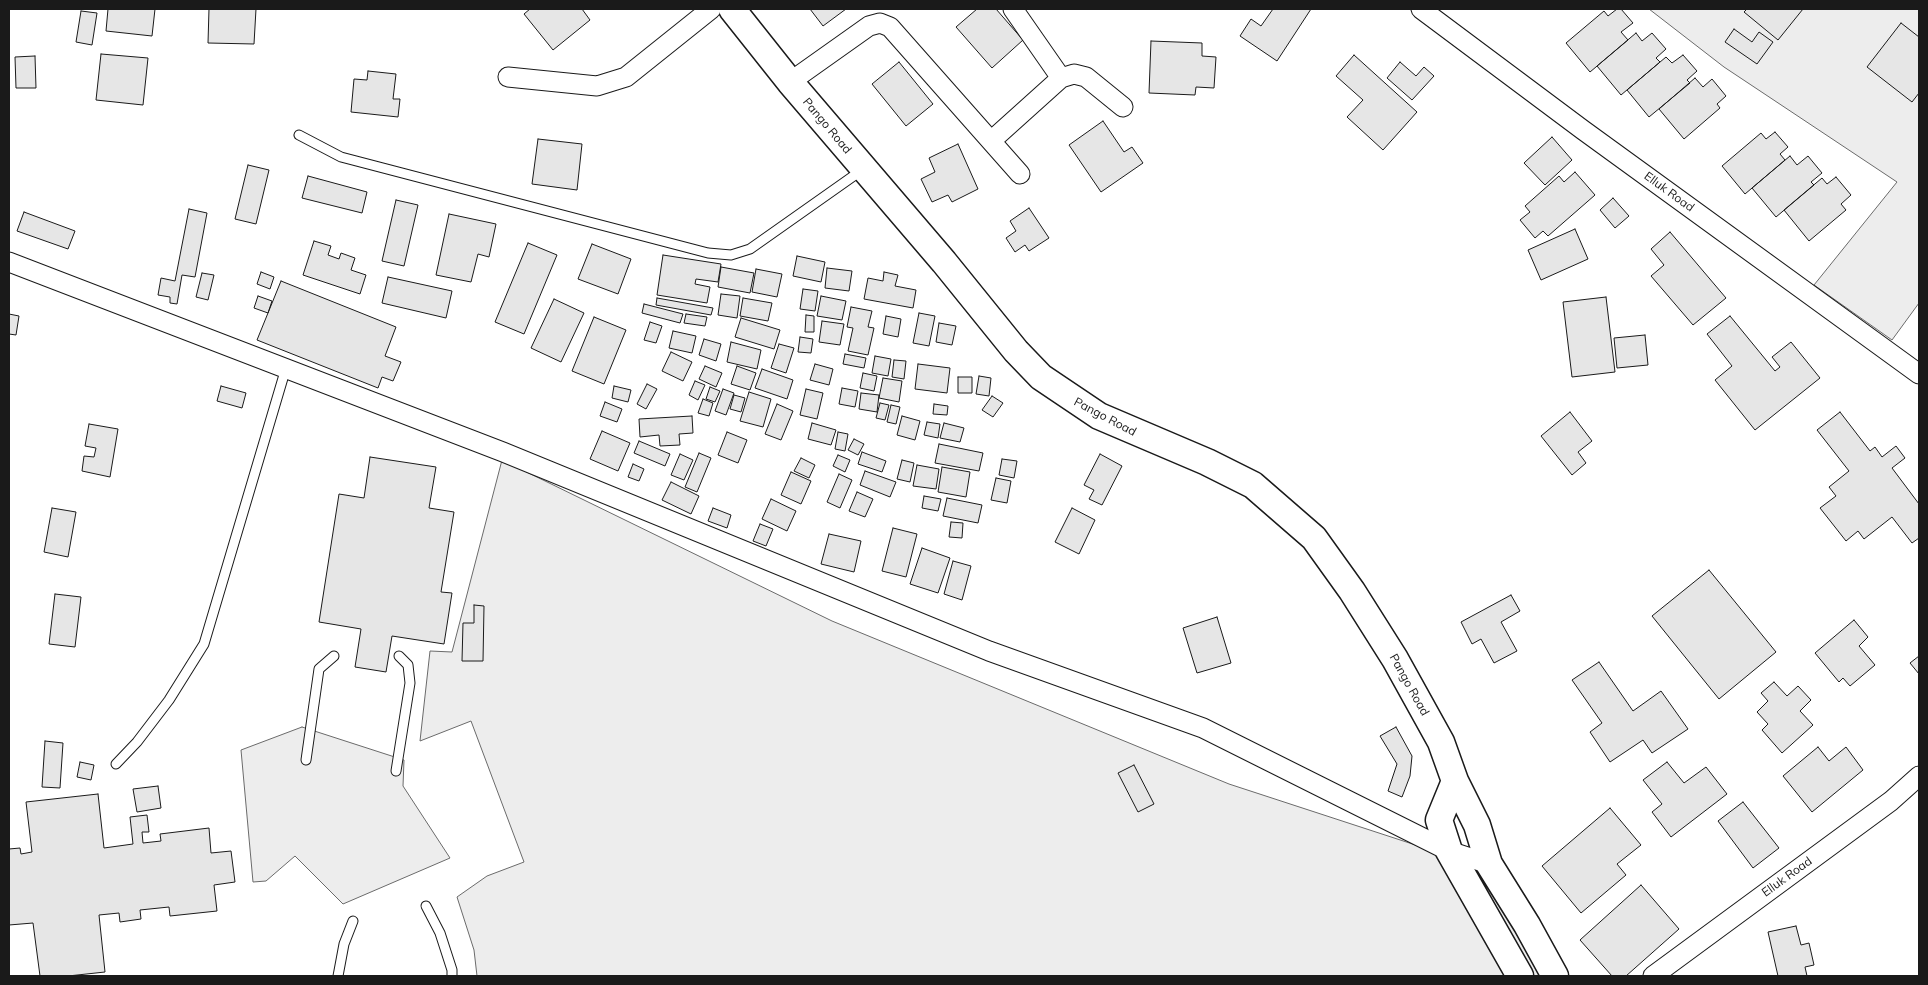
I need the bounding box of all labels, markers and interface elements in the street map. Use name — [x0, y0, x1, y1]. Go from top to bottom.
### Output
street label: Pango Road — [800, 95, 854, 157]
street label: Elluk Road — [1641, 169, 1697, 215]
street label: Pango Road — [1071, 395, 1139, 439]
street label: Pango Road — [1386, 652, 1432, 718]
street label: Elluk Road — [1759, 854, 1815, 900]

